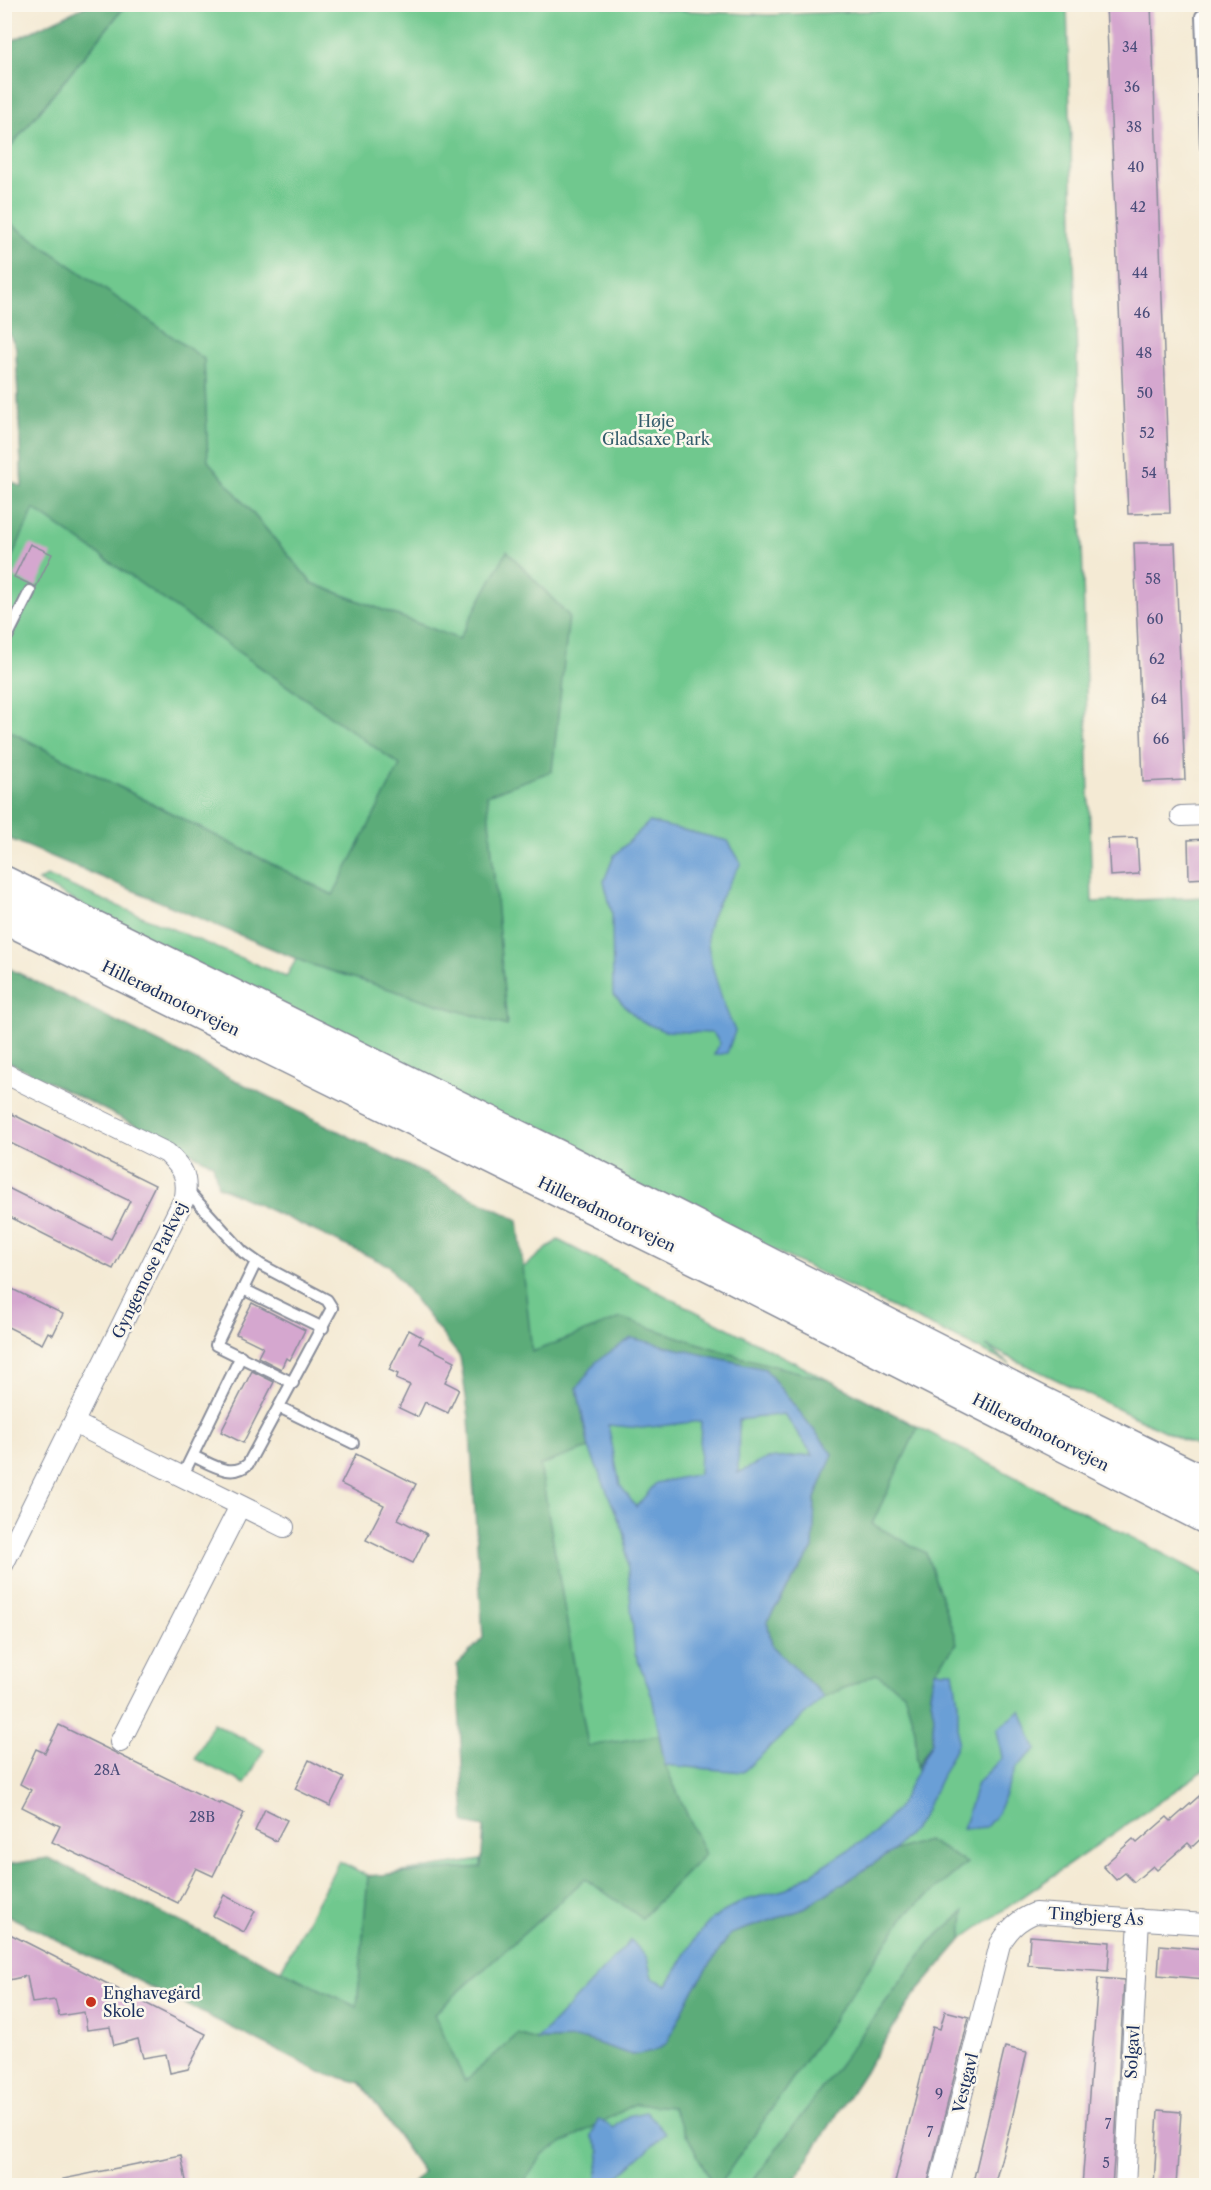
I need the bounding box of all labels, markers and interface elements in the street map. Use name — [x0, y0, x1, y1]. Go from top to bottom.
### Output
house number: 34 — [1122, 38, 1138, 56]
house number: 36 — [1124, 78, 1140, 96]
house number: 38 — [1126, 118, 1142, 136]
house number: 40 — [1128, 158, 1145, 176]
house number: 42 — [1130, 198, 1146, 216]
house number: 44 — [1132, 264, 1148, 282]
house number: 46 — [1134, 304, 1150, 322]
house number: 48 — [1136, 344, 1152, 362]
house number: 50 — [1137, 384, 1153, 402]
park label: Høje Gladsaxe Park — [602, 411, 711, 449]
house number: 52 — [1139, 424, 1155, 442]
house number: 54 — [1141, 464, 1157, 482]
house number: 58 — [1145, 570, 1161, 588]
house number: 60 — [1146, 610, 1164, 628]
house number: 62 — [1149, 650, 1165, 668]
house number: 64 — [1151, 690, 1167, 708]
house number: 66 — [1153, 730, 1169, 748]
street label: Hillerødmotorvejen — [99, 956, 243, 1040]
street label: Hillerødmotorvejen — [535, 1172, 679, 1256]
street label: Gyngemose Parkvej — [107, 1198, 191, 1342]
street label: Hillerødmotorvejen — [969, 1389, 1113, 1475]
house number: 28A — [94, 1761, 121, 1779]
house number: 28B — [189, 1808, 215, 1826]
street label: Tingbjerg Ås — [1048, 1903, 1144, 1929]
place label: Enghavegård Skole — [103, 1983, 201, 2021]
marker: Enghavegård Skole — [84, 1995, 98, 2009]
street label: Solgavl — [1121, 2024, 1143, 2079]
street label: Vestgavl — [948, 2051, 982, 2116]
house number: 9 — [935, 2085, 943, 2103]
house number: 7 — [1105, 2115, 1112, 2133]
house number: 7 — [927, 2123, 934, 2141]
house number: 5 — [1102, 2154, 1110, 2172]

